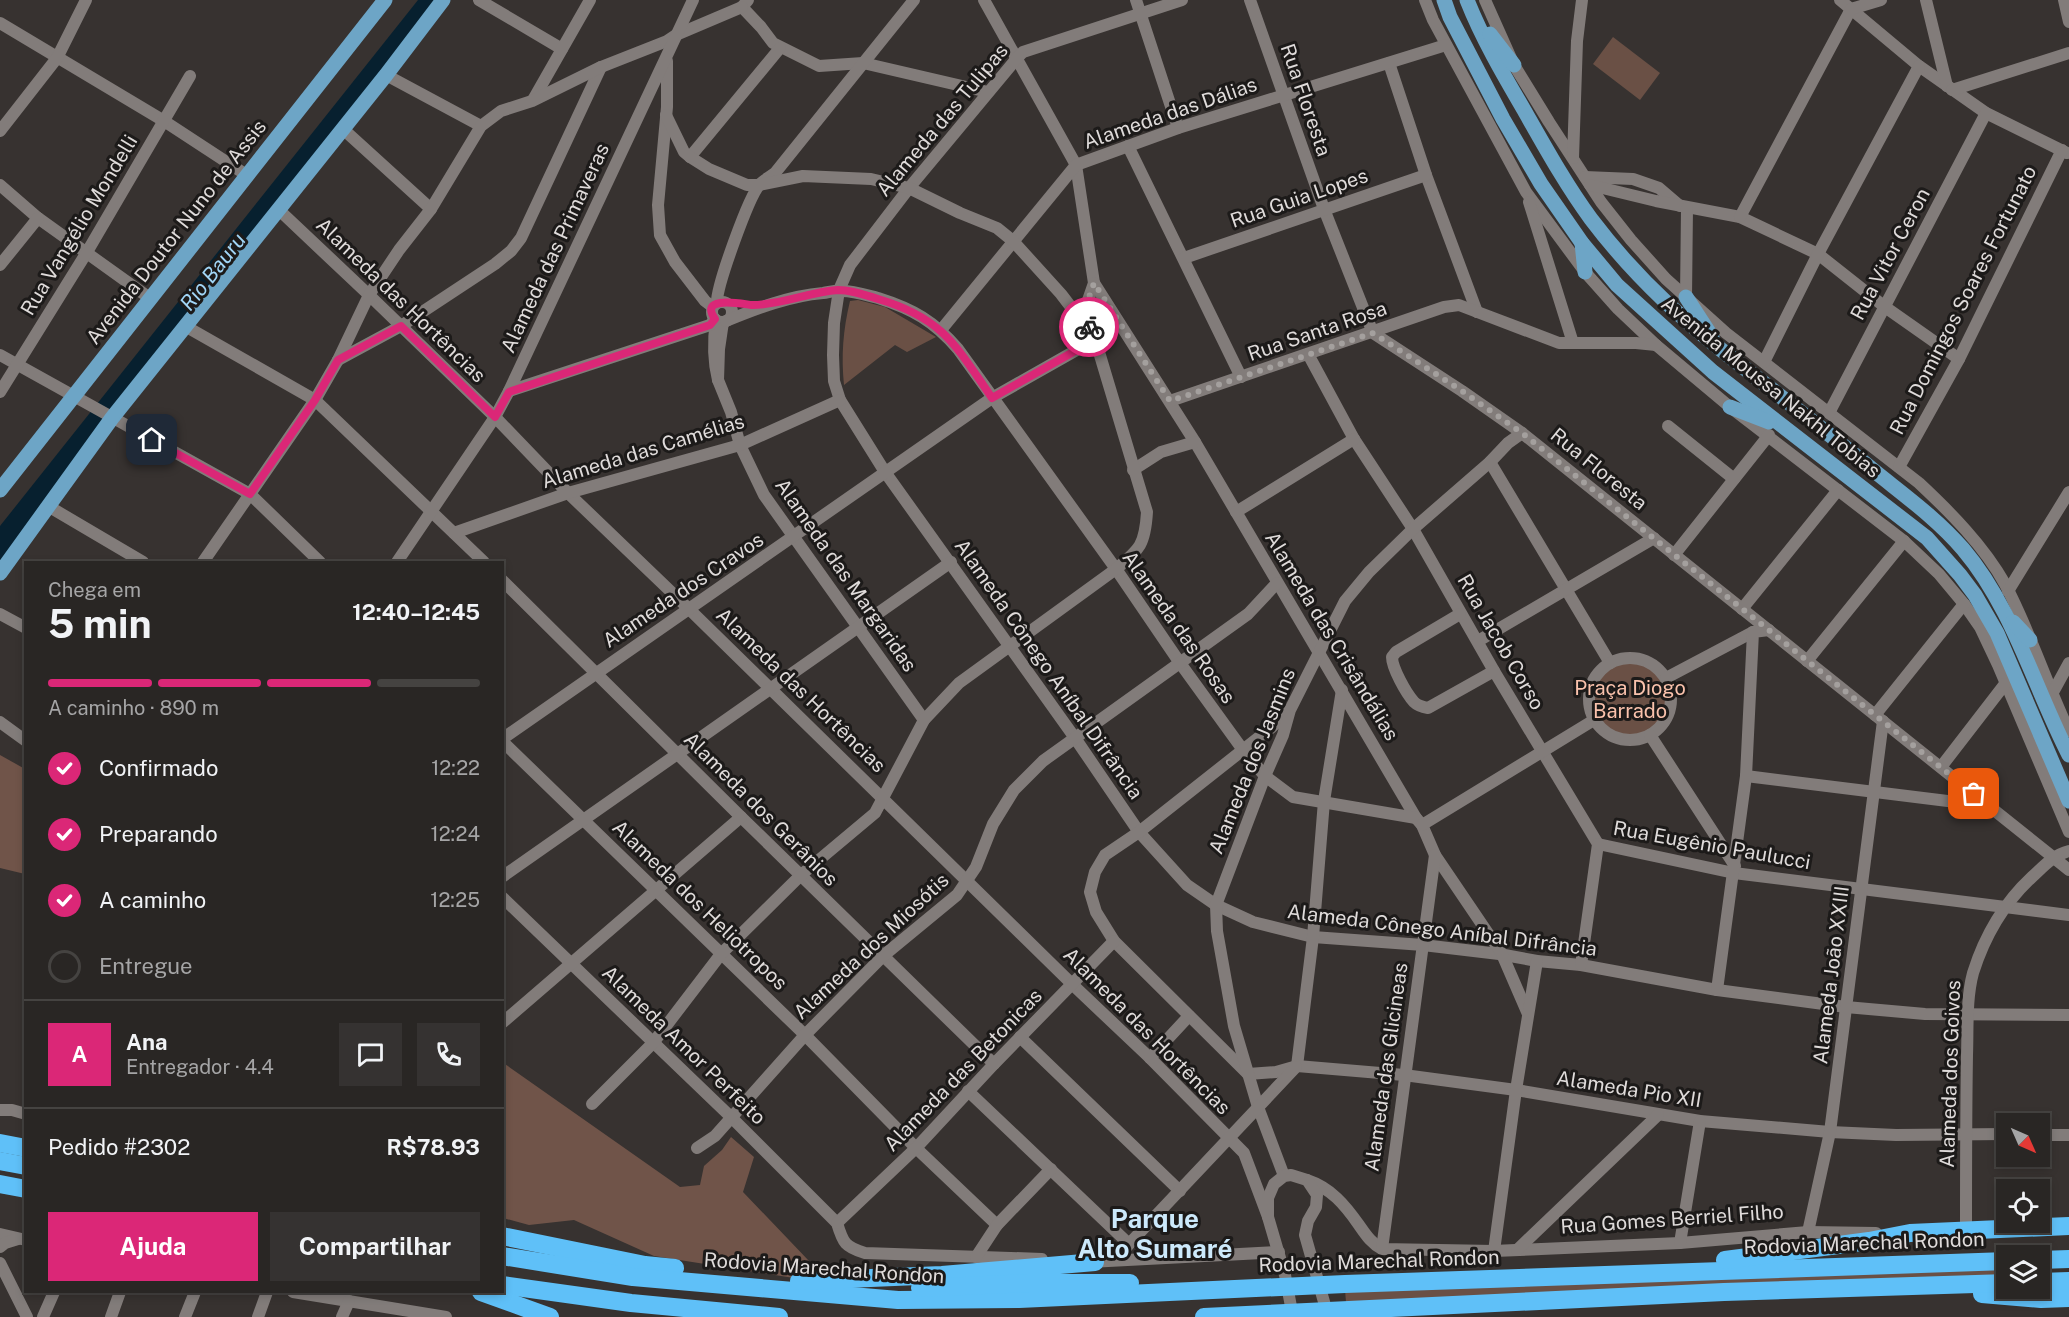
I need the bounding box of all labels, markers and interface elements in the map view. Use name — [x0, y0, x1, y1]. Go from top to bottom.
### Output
street label: Alameda das Tulipas — [871, 39, 1013, 201]
street label: Rua Floresta — [1276, 41, 1336, 159]
street label: Alameda das Dálias — [1080, 72, 1260, 154]
street label: Avenida Doutor Nuno de Assis — [81, 115, 271, 349]
street label: Rua Vangélio Mondelli — [16, 130, 142, 320]
street label: Alameda das Primaveras — [496, 139, 614, 357]
street label: Rua Domingos Soares Fortunato — [1885, 162, 2041, 438]
street label: Rua Guia Lopes — [1227, 163, 1371, 233]
street label: Rua Vitor Ceron — [1845, 184, 1935, 324]
street label: Alameda das Hortências — [311, 213, 491, 387]
water label: Rio Bauru — [175, 228, 251, 315]
street label: Avenida Moussa Nakhl Tobias — [1657, 291, 1885, 483]
street label: Rua Santa Rosa — [1244, 296, 1390, 366]
courier — [1059, 297, 1119, 357]
icon: bike — [1073, 311, 1106, 344]
street label: Alameda das Camélias — [539, 409, 747, 493]
pin — [126, 414, 177, 465]
icon: home — [135, 423, 168, 456]
street label: Rua Floresta — [1546, 423, 1652, 515]
street label: Alameda das Margaridas — [770, 474, 922, 676]
street label: Alameda dos Cravos — [598, 527, 768, 653]
street label: Alameda das Crisândálias — [1260, 527, 1404, 745]
street label: Alameda Cônego Aníbal Difrância — [950, 534, 1148, 804]
street label: Alameda das Rosas — [1117, 546, 1241, 708]
street label: Rua Jacob Corso — [1452, 570, 1550, 714]
text: Chega em — [48, 578, 141, 602]
text: 12:40–12:45 — [352, 599, 480, 625]
text: 5 min — [48, 601, 152, 647]
street label: Alameda das Hortências — [711, 603, 891, 777]
street label: Alameda dos Jasmins — [1204, 665, 1300, 857]
park label: Praça Diogo Barrado — [1574, 676, 1686, 723]
text: A caminho · 890 m — [48, 696, 219, 720]
street label: Alameda dos Gerânios — [679, 727, 843, 891]
icon: check — [48, 752, 81, 785]
text: Confirmado — [99, 755, 218, 781]
text: 12:22 — [431, 756, 480, 780]
pin — [1948, 768, 1999, 819]
icon: bag — [1957, 777, 1990, 810]
street label: Alameda dos Heliotropos — [608, 815, 792, 995]
street label: Rua Eugênio Paulucci — [1611, 816, 1813, 874]
icon: check — [48, 818, 81, 851]
text: Preparando — [99, 821, 218, 847]
text: 12:24 — [431, 822, 480, 846]
street label: Alameda dos Miosótis — [788, 868, 954, 1024]
icon: check — [48, 884, 81, 917]
street label: Alameda João XXIII — [1808, 885, 1854, 1065]
text: A caminho — [99, 887, 206, 913]
text: 12:25 — [430, 888, 480, 912]
street label: Alameda Cônego Aníbal Difrância — [1286, 899, 1598, 961]
street label: Alameda das Hortências — [1058, 942, 1236, 1120]
text: Entregue — [99, 953, 193, 979]
street label: Alameda Amor Perfeito — [597, 961, 771, 1129]
street label: Alameda das Glicineas — [1359, 961, 1413, 1173]
street label: Alameda dos Goivos — [1935, 980, 1965, 1168]
street label: Alameda das Betonicas — [879, 984, 1047, 1156]
button: chat — [339, 1023, 402, 1086]
button: phone — [417, 1023, 480, 1086]
text: Ana — [126, 1029, 167, 1055]
text: A — [72, 1041, 87, 1067]
text: Entregador · 4.4 — [126, 1055, 274, 1079]
street label: Alameda Pio XII — [1555, 1066, 1703, 1112]
north arrow — [1996, 1113, 2050, 1167]
map controls — [1996, 1113, 2050, 1299]
text: Pedido #2302 — [48, 1134, 190, 1160]
text: R$78.93 — [386, 1134, 480, 1160]
button: locate — [1996, 1179, 2050, 1233]
street label: Rua Gomes Berriel Filho — [1560, 1199, 1784, 1239]
district label: Parque Alto Sumaré — [1078, 1203, 1232, 1264]
button: Ajuda — [48, 1212, 258, 1281]
button: Compartilhar — [270, 1212, 480, 1281]
street label: Rodovia Marechal Rondon — [1743, 1227, 1985, 1259]
street label: Rodovia Marechal Rondon — [1258, 1245, 1500, 1277]
button: layers — [1996, 1245, 2050, 1299]
street label: Rodovia Marechal Rondon — [703, 1248, 945, 1288]

